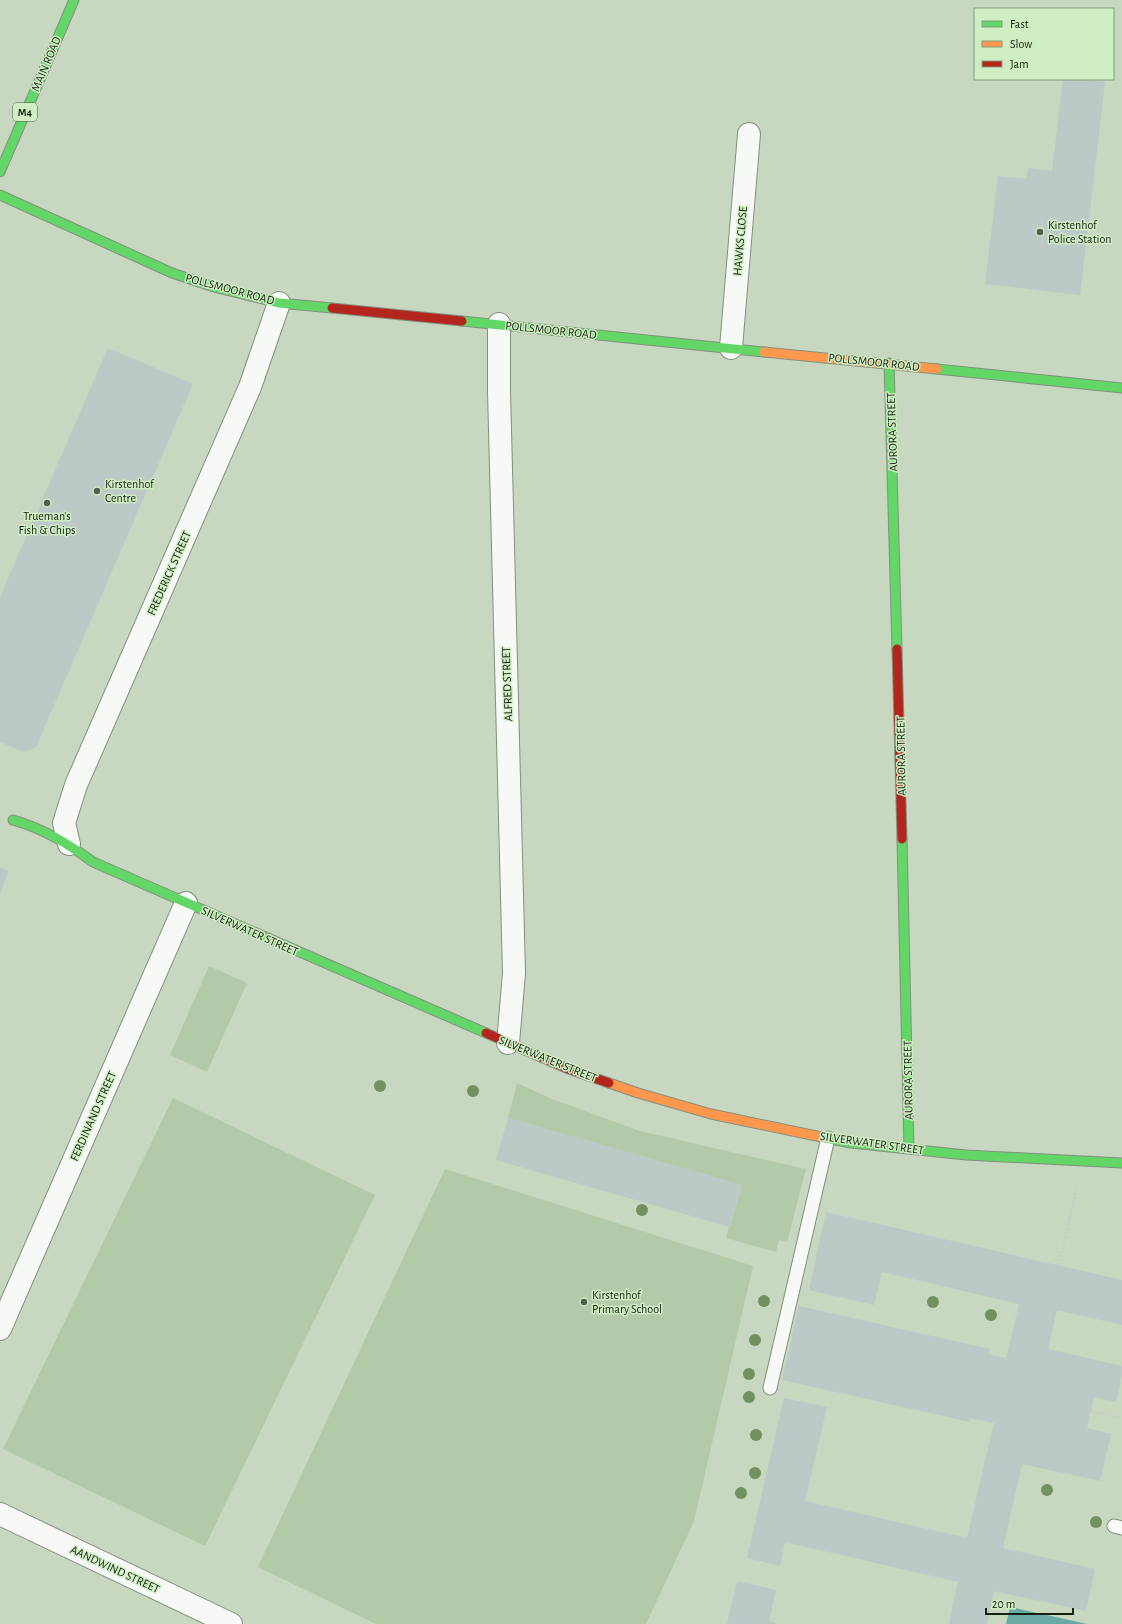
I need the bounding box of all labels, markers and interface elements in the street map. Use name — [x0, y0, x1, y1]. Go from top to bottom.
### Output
legend — [974, 8, 1114, 80]
text: Fast — [1010, 18, 1029, 30]
street label: MAIN ROAD — [29, 35, 63, 93]
text: Slow — [1010, 38, 1032, 50]
text: Jam — [1010, 58, 1029, 70]
road number: M4 — [13, 103, 37, 121]
street label: HAWKS CLOSE — [731, 206, 749, 276]
place label: Kirstenhof Police Station — [1048, 219, 1111, 245]
marker: Kirstenhof Police Station — [1035, 227, 1045, 237]
street label: POLLSMOOR ROAD — [184, 271, 276, 307]
street label: POLLSMOOR ROAD — [505, 319, 597, 341]
street label: POLLSMOOR ROAD — [828, 351, 920, 373]
street label: AURORA STREET — [885, 392, 899, 472]
place label: Kirstenhof Centre — [105, 478, 155, 504]
marker: Kirstenhof Centre — [92, 486, 102, 496]
marker: Trueman's Fish & Chips — [42, 498, 52, 508]
place label: Trueman's Fish & Chips — [18, 510, 76, 536]
street label: FREDERICK STREET — [145, 529, 193, 617]
street label: ALFRED STREET — [500, 646, 514, 722]
street label: AURORA STREET — [894, 716, 908, 796]
street label: SILVERWATER STREET — [200, 904, 300, 958]
street label: SILVERWATER STREET — [497, 1034, 599, 1084]
street label: AURORA STREET — [901, 1040, 915, 1120]
street label: FERDINAND STREET — [68, 1069, 118, 1163]
street label: SILVERWATER STREET — [819, 1130, 925, 1156]
place label: Kirstenhof Primary School — [592, 1289, 662, 1316]
marker: Kirstenhof Primary School — [579, 1297, 589, 1307]
street label: AANDWIND STREET — [69, 1543, 162, 1595]
scale bar — [986, 1590, 1073, 1616]
text: 20 m — [992, 1598, 1015, 1610]

